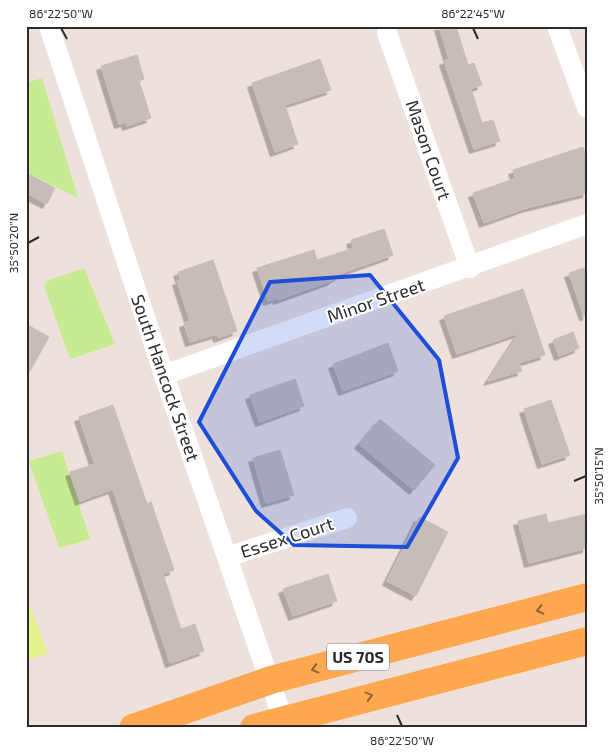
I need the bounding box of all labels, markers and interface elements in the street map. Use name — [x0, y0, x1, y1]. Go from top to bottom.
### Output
text: 86°22'50"W — [29, 6, 93, 20]
text: 86°22'45"W — [441, 6, 505, 20]
street label: Mason Court — [402, 97, 456, 203]
text: 35°50'20"N — [6, 213, 20, 273]
street label: Minor Street — [324, 273, 428, 327]
street label: South Hancock Street — [127, 291, 205, 464]
text: 35°50'15"N — [591, 447, 605, 505]
street label: Essex Court — [237, 512, 336, 562]
one-way arrow — [536, 604, 544, 614]
road number: US 70S — [327, 644, 389, 670]
one-way arrow — [310, 663, 319, 674]
one-way arrow — [364, 691, 373, 702]
text: 86°22'50"W — [370, 733, 434, 747]

